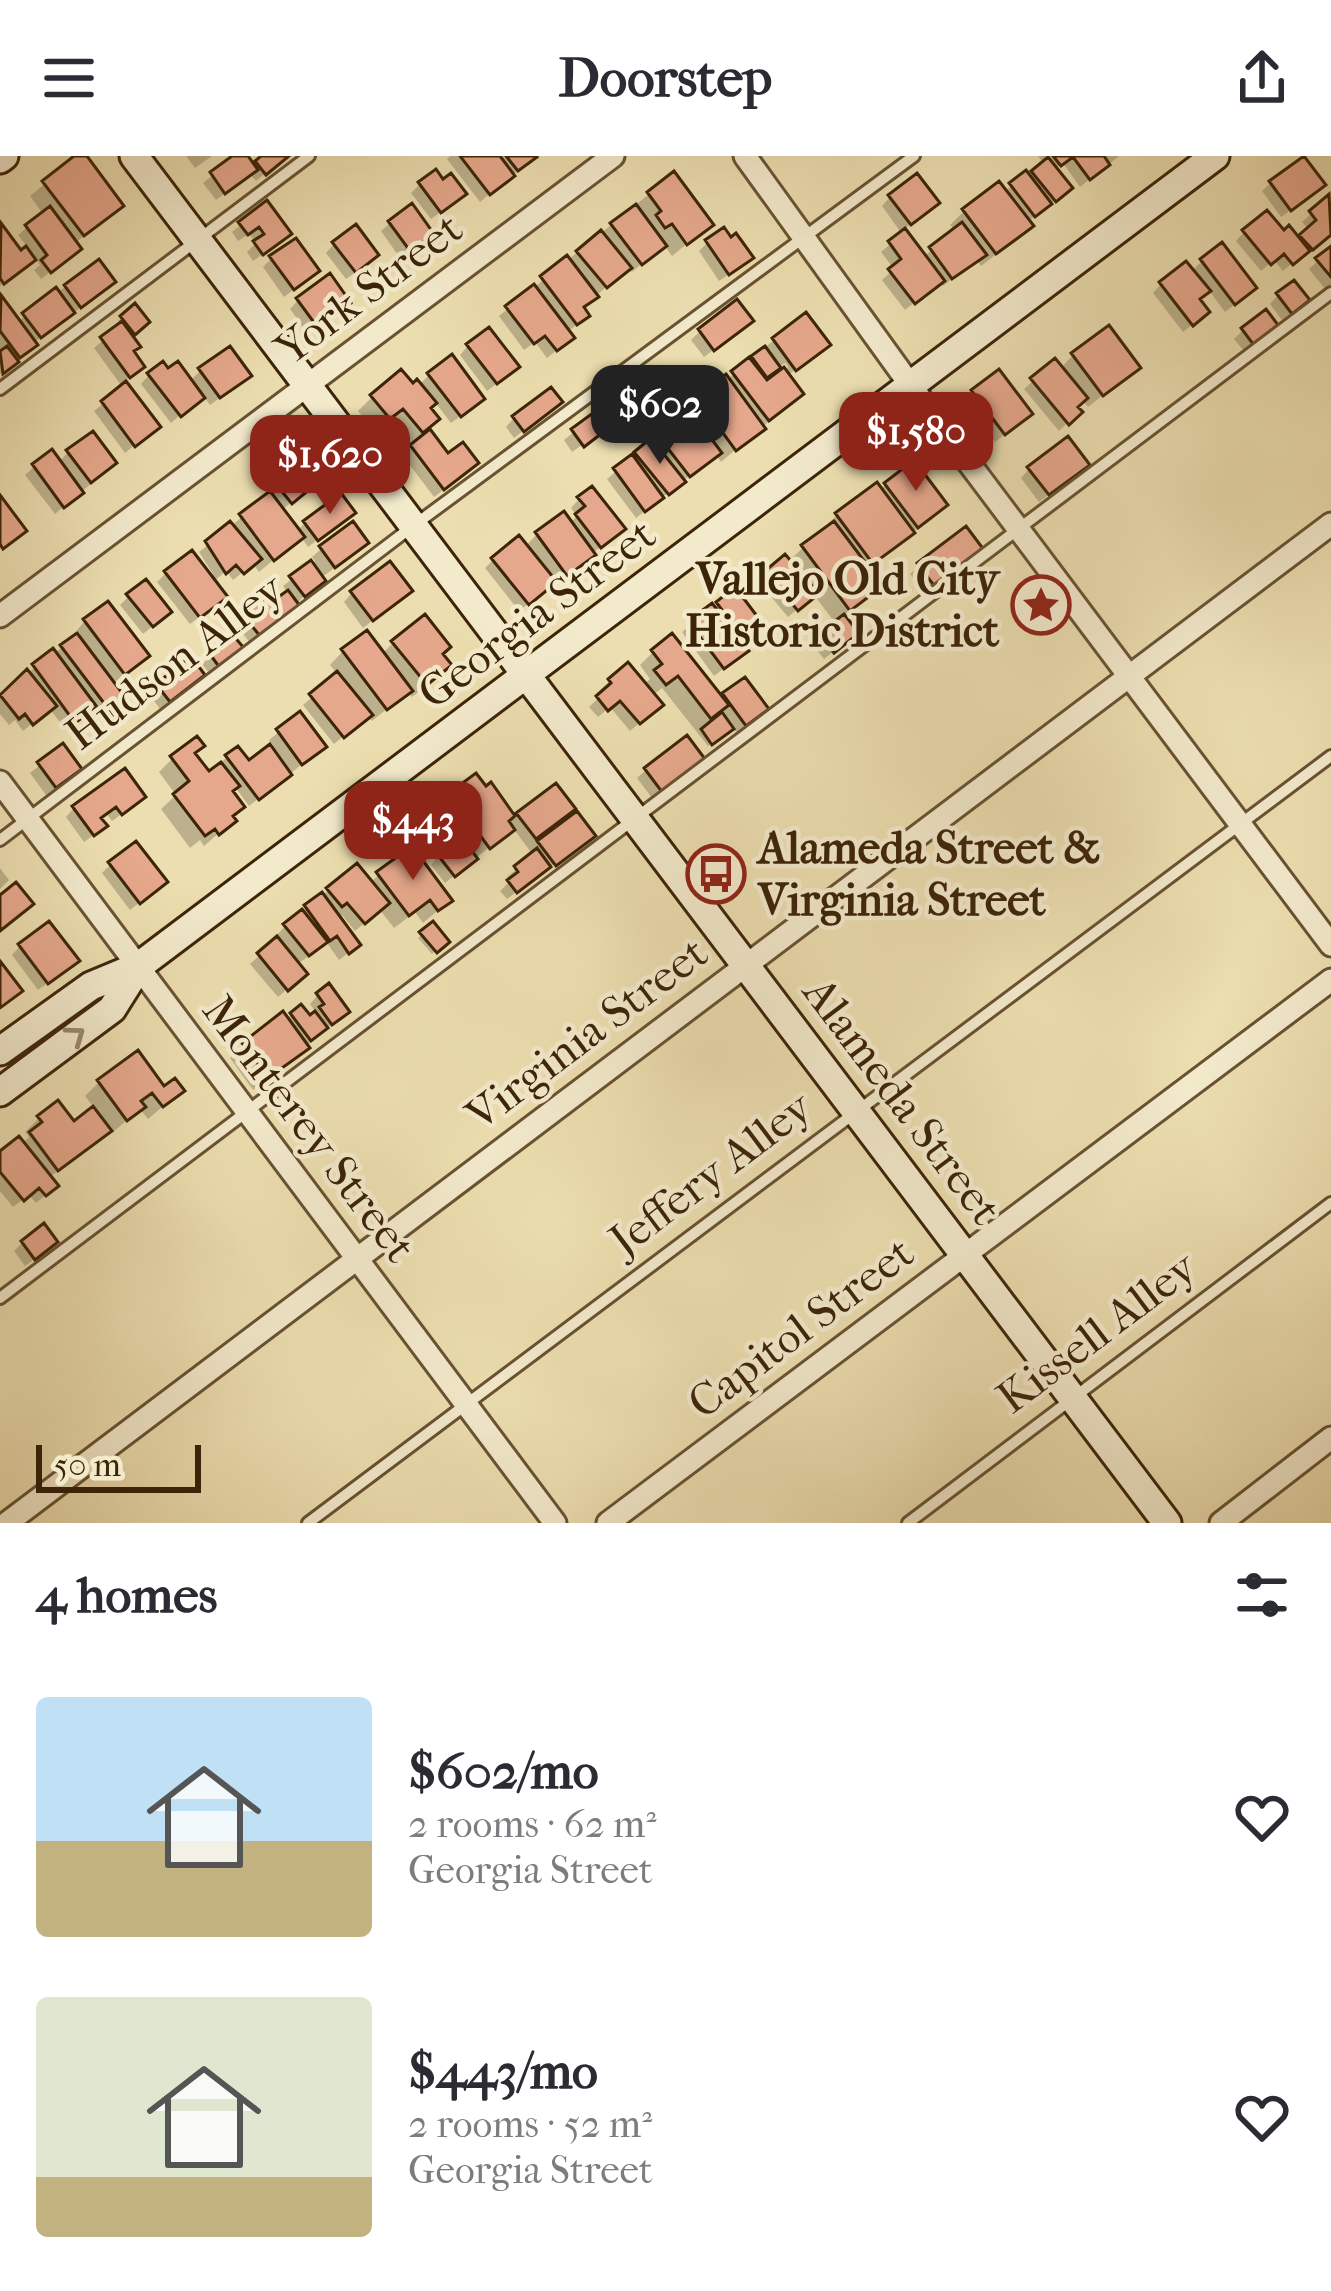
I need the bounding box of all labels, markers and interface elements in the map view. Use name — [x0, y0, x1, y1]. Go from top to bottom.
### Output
icon: menu — [36, 45, 102, 111]
icon: share — [1229, 45, 1295, 111]
text: Doorstep — [559, 47, 772, 110]
street label: York Street — [264, 202, 473, 377]
pin: $602 — [589, 365, 731, 467]
text: $602 — [618, 381, 702, 427]
pin: $1,580 — [818, 392, 1014, 494]
text: $1,580 — [866, 408, 966, 454]
pin: $1,620 — [232, 415, 428, 517]
text: $1,620 — [277, 431, 383, 477]
street label: Georgia Street — [408, 508, 666, 720]
place label: Vallejo Old City Historic District — [685, 553, 1001, 658]
street label: Hudson Alley — [56, 562, 296, 761]
place icon: Vallejo Old City Historic District — [1010, 574, 1072, 636]
pin: $443 — [342, 781, 484, 883]
text: $443 — [371, 797, 455, 843]
place label: Alameda Street & Virginia Street — [755, 822, 1100, 927]
bus stop icon: Alameda Street & Virginia Street — [685, 843, 747, 905]
street label: Virginia Street — [455, 926, 718, 1142]
street label: Alameda Street — [791, 965, 1012, 1235]
street label: Monterey Street — [192, 985, 426, 1273]
one-way arrow — [63, 1028, 84, 1050]
street label: Jeffery Alley — [597, 1080, 824, 1269]
street label: Capitol Street — [678, 1226, 924, 1430]
street label: Kissell Alley — [987, 1240, 1208, 1425]
scale bar — [36, 1439, 201, 1492]
text: 50 m — [54, 1446, 121, 1485]
icon: filters — [1229, 1562, 1295, 1628]
text: 4 homes — [36, 1565, 217, 1625]
text: $602/mo — [408, 1741, 599, 1801]
icon: home — [132, 1745, 276, 1889]
icon: heart — [1229, 1784, 1295, 1850]
text: 2 rooms · 62 m² — [408, 1801, 657, 1847]
text: Georgia Street — [408, 1847, 653, 1893]
text: $443/mo — [408, 2041, 598, 2101]
icon: home — [132, 2045, 276, 2189]
icon: heart — [1229, 2084, 1295, 2150]
text: 2 rooms · 52 m² — [408, 2101, 652, 2147]
text: Georgia Street — [408, 2147, 653, 2193]

